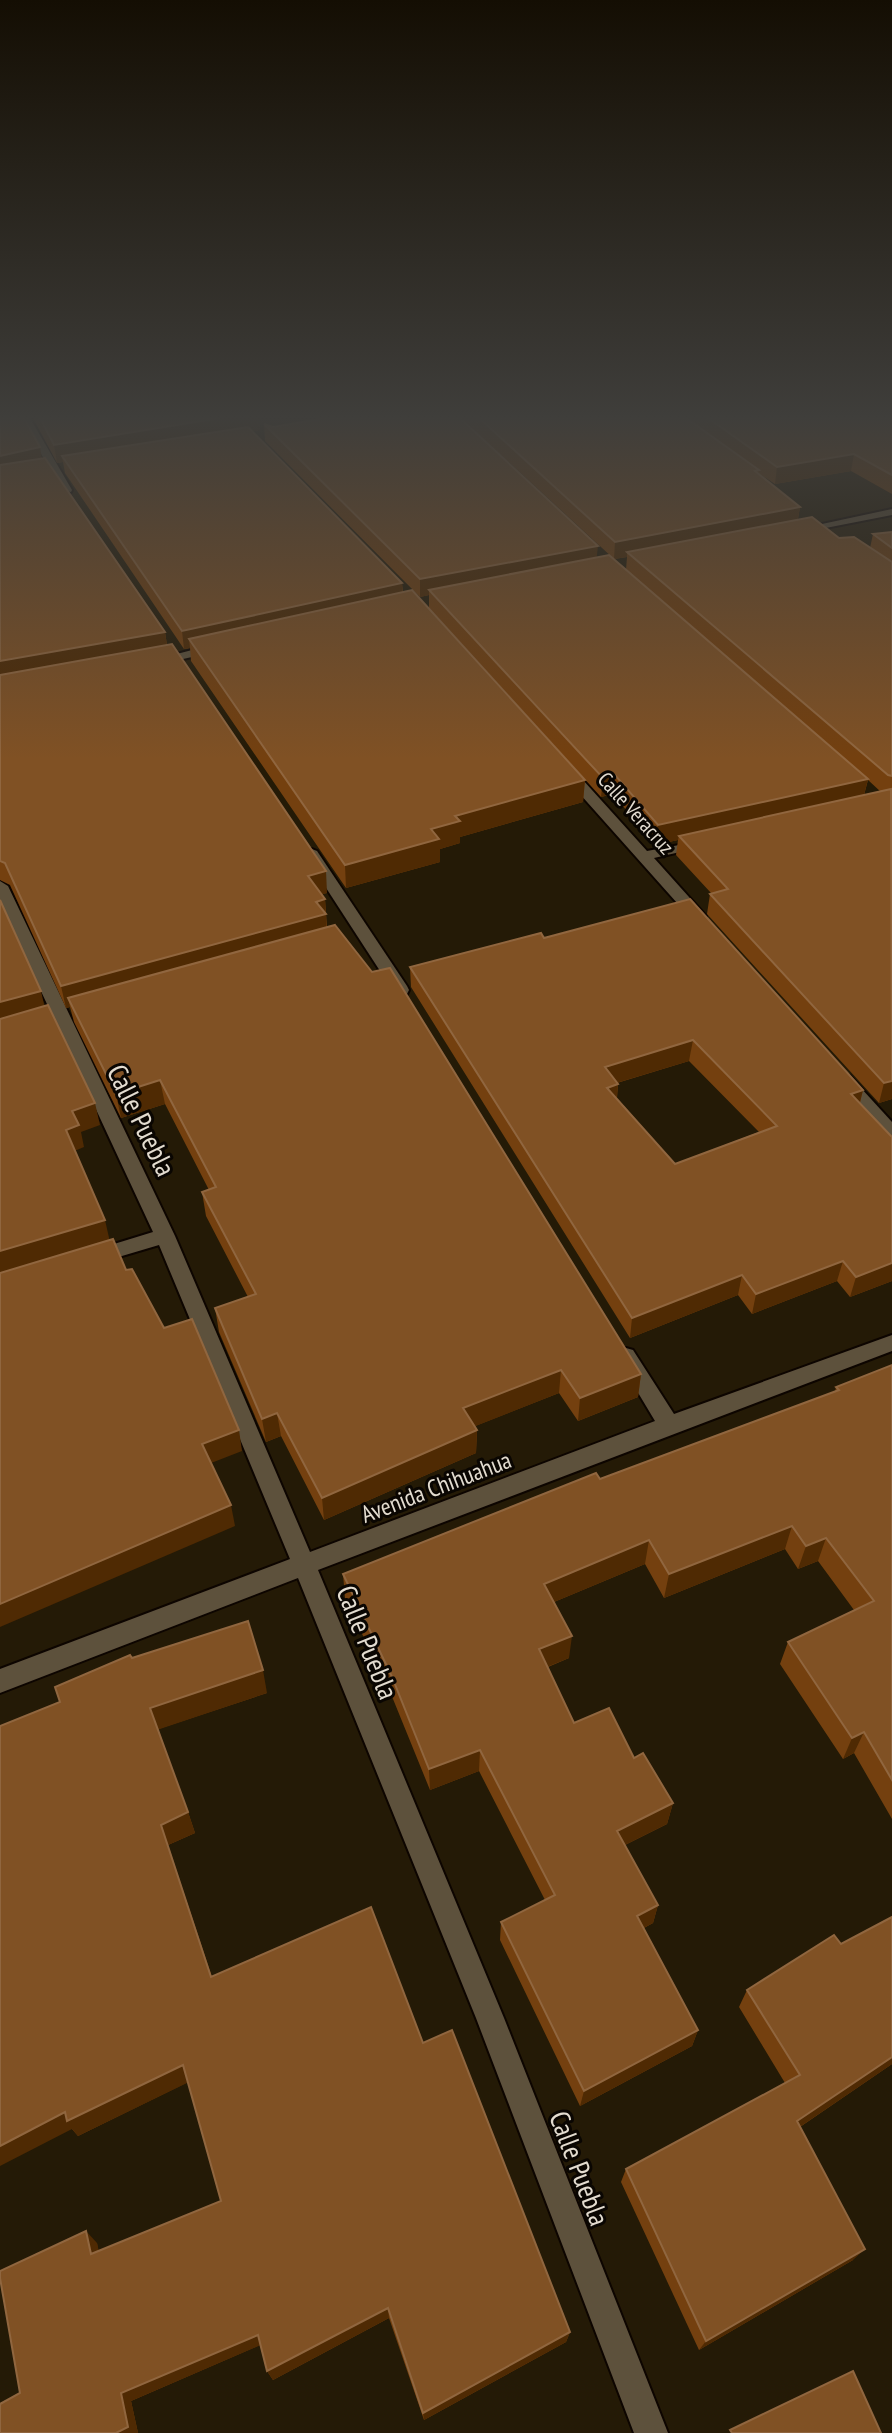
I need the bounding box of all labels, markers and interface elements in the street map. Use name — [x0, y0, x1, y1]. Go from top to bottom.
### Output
street label: Calle Veracruz — [592, 766, 680, 860]
street label: Calle Puebla — [99, 1058, 185, 1182]
street label: Avenida Chihuahua — [356, 1444, 516, 1530]
street label: Calle Puebla — [328, 1580, 408, 1704]
street label: Calle Puebla — [541, 2106, 619, 2230]

